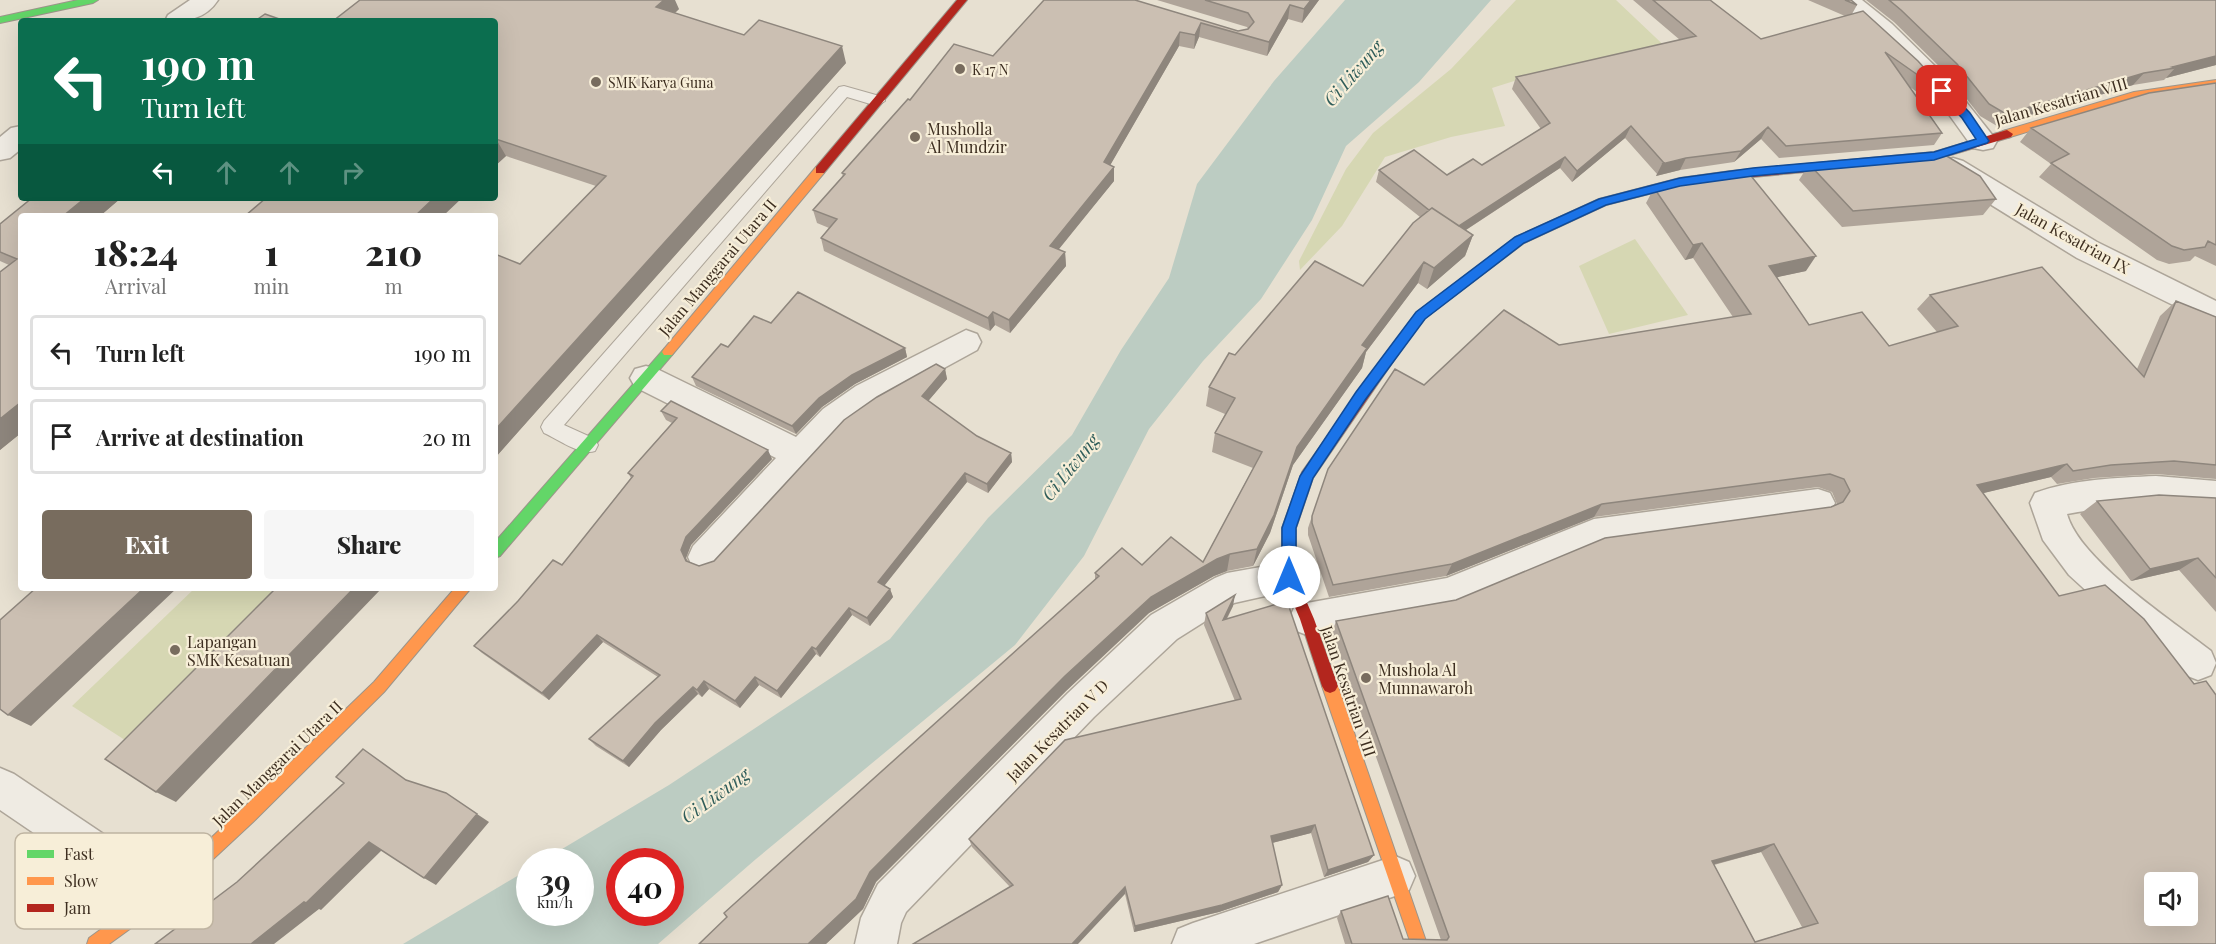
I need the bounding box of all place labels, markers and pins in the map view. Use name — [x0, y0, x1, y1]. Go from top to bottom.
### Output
place label: K 17 N — [972, 60, 1009, 79]
marker: K 17 N — [953, 62, 967, 76]
pin — [1916, 65, 1967, 116]
place label: SMK Karya Guna — [608, 73, 713, 92]
marker: SMK Karya Guna — [589, 75, 603, 89]
place label: Musholla Al Mundzir — [926, 118, 1007, 157]
marker: Musholla Al Mundzir — [908, 130, 922, 144]
place label: Lapangan SMK Kesatuan — [187, 631, 291, 670]
marker: Lapangan SMK Kesatuan — [168, 643, 182, 657]
place label: Mushola Al Munnawaroh — [1378, 659, 1474, 698]
marker: Mushola Al Munnawaroh — [1359, 671, 1373, 685]

